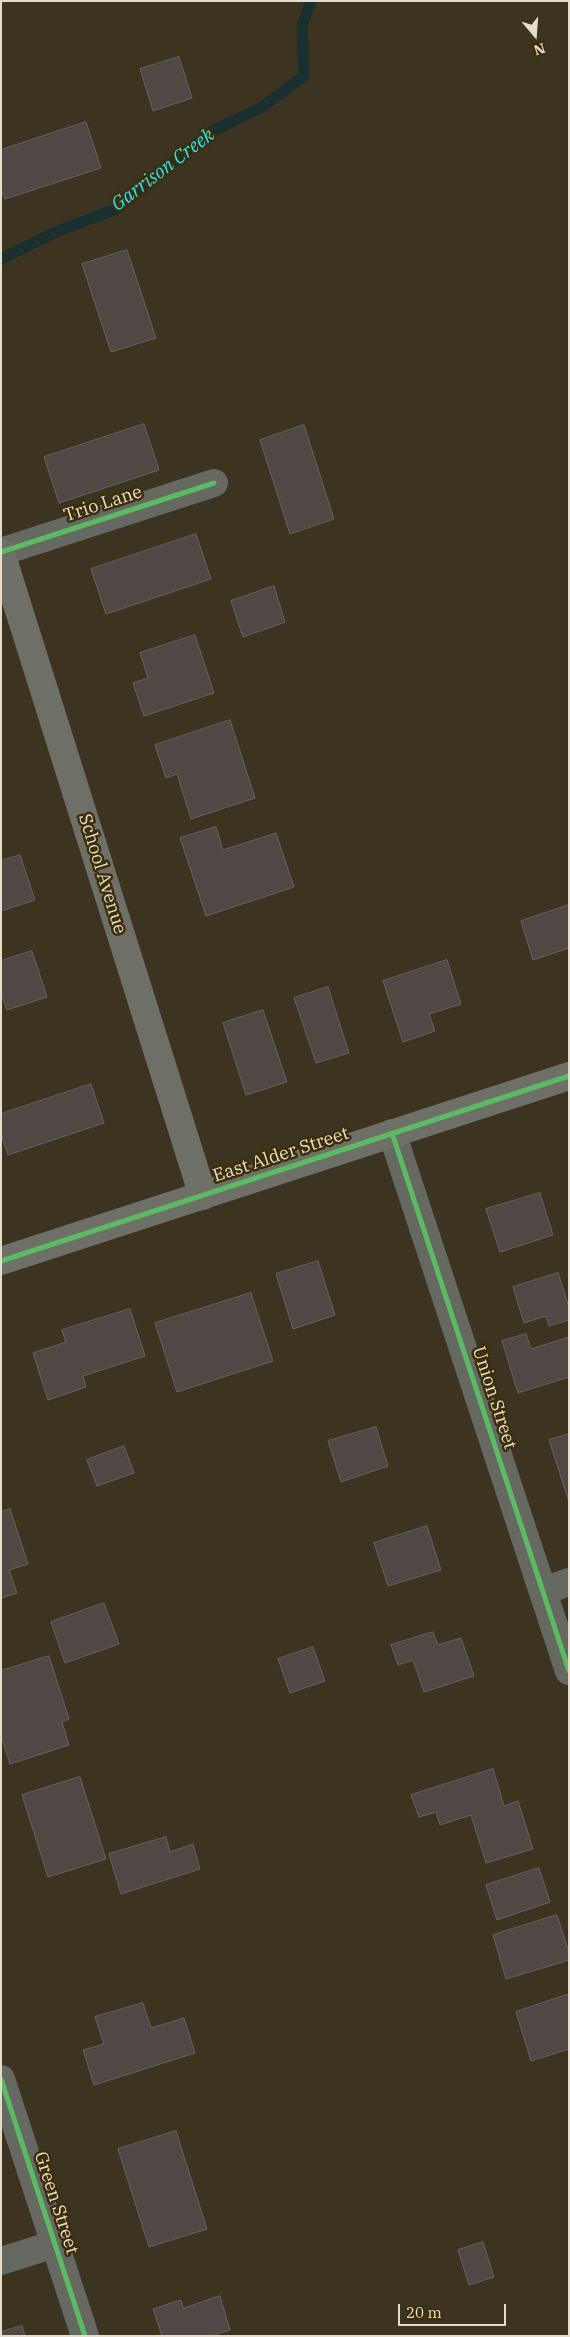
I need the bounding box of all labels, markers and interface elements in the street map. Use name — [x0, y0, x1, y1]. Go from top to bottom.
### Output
north arrow — [510, 10, 560, 60]
text: N — [532, 39, 548, 60]
water label: Garrison Creek — [107, 124, 219, 216]
street label: Trio Lane — [61, 481, 145, 527]
street label: School Avenue — [73, 811, 131, 937]
street label: East Alder Street — [210, 1123, 352, 1187]
street label: Union Street — [467, 1344, 521, 1452]
street label: Green Street — [29, 2149, 83, 2257]
scale bar — [400, 2294, 508, 2326]
text: 20 m — [406, 2303, 442, 2322]

